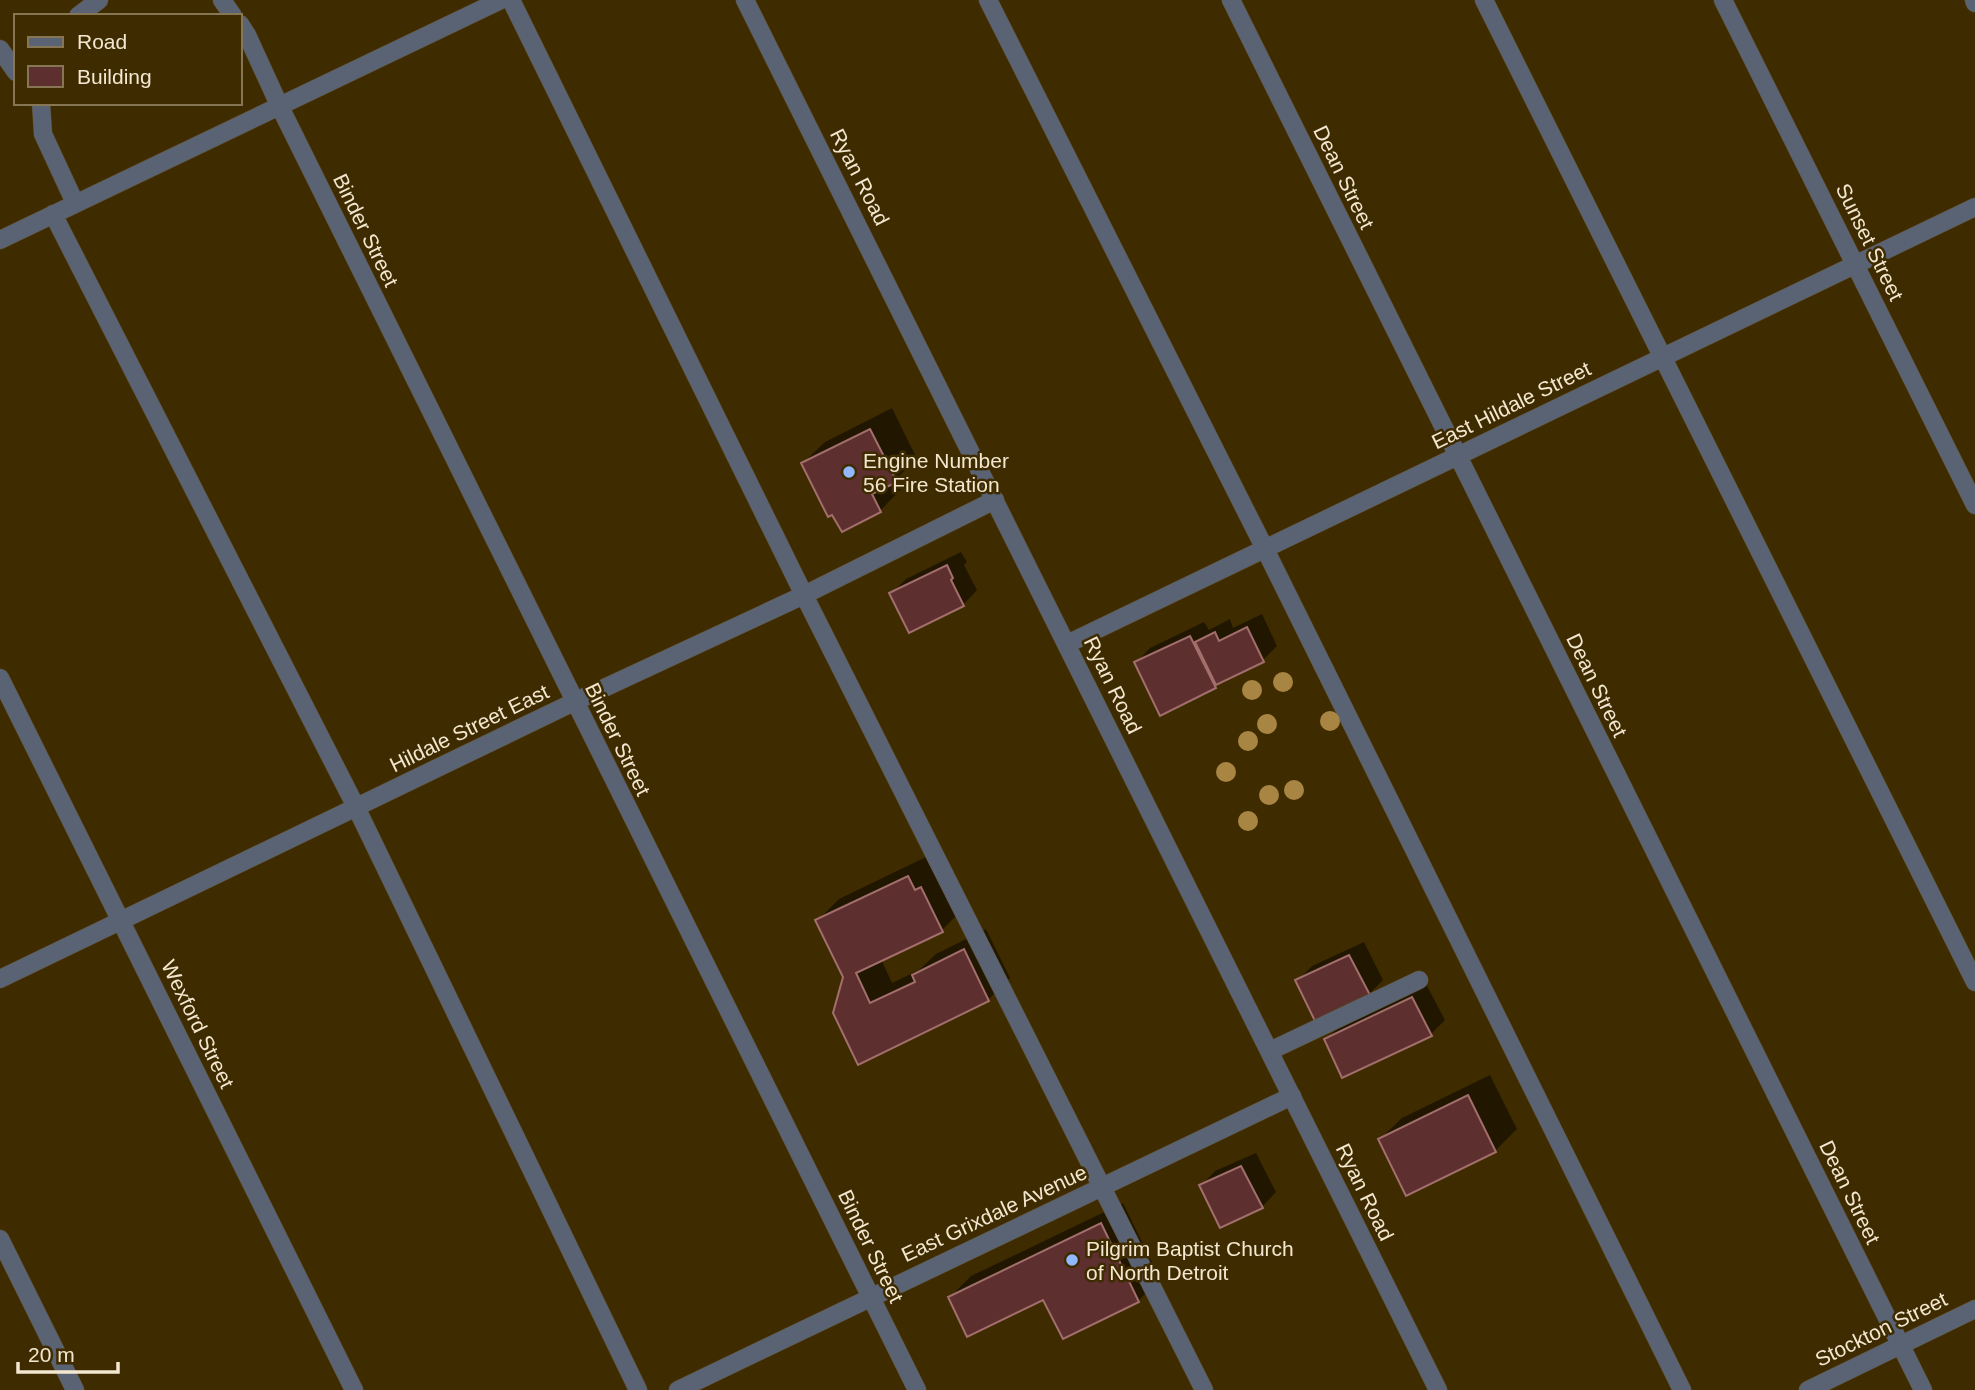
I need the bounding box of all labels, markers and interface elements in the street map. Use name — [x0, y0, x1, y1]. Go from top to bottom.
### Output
legend — [14, 14, 242, 105]
text: Road — [77, 30, 127, 53]
text: Building — [77, 65, 152, 88]
street label: Dean Street — [1309, 122, 1379, 233]
street label: Ryan Road — [826, 125, 894, 229]
street label: Binder Street — [329, 170, 403, 290]
street label: Sunset Street — [1832, 180, 1908, 304]
street label: East Hildale Street — [1428, 356, 1594, 453]
place label: Engine Number 56 Fire Station — [863, 449, 1009, 496]
marker: Engine Number 56 Fire Station — [841, 464, 857, 480]
street label: Dean Street — [1562, 630, 1632, 741]
street label: Ryan Road — [1080, 633, 1146, 737]
street label: Hildale Street East — [386, 679, 552, 776]
street label: Binder Street — [581, 679, 655, 799]
street label: Wexford Street — [157, 956, 239, 1092]
street label: Dean Street — [1815, 1137, 1885, 1248]
street label: Ryan Road — [1332, 1140, 1398, 1244]
street label: East Grixdale Avenue — [898, 1160, 1090, 1266]
street label: Binder Street — [834, 1186, 908, 1306]
place label: Pilgrim Baptist Church of North Detroit — [1086, 1237, 1294, 1284]
marker: Pilgrim Baptist Church of North Detroit — [1064, 1252, 1080, 1268]
street label: Stockton Street — [1811, 1287, 1951, 1371]
scale bar — [18, 1330, 117, 1374]
text: 20 m — [28, 1343, 75, 1366]

